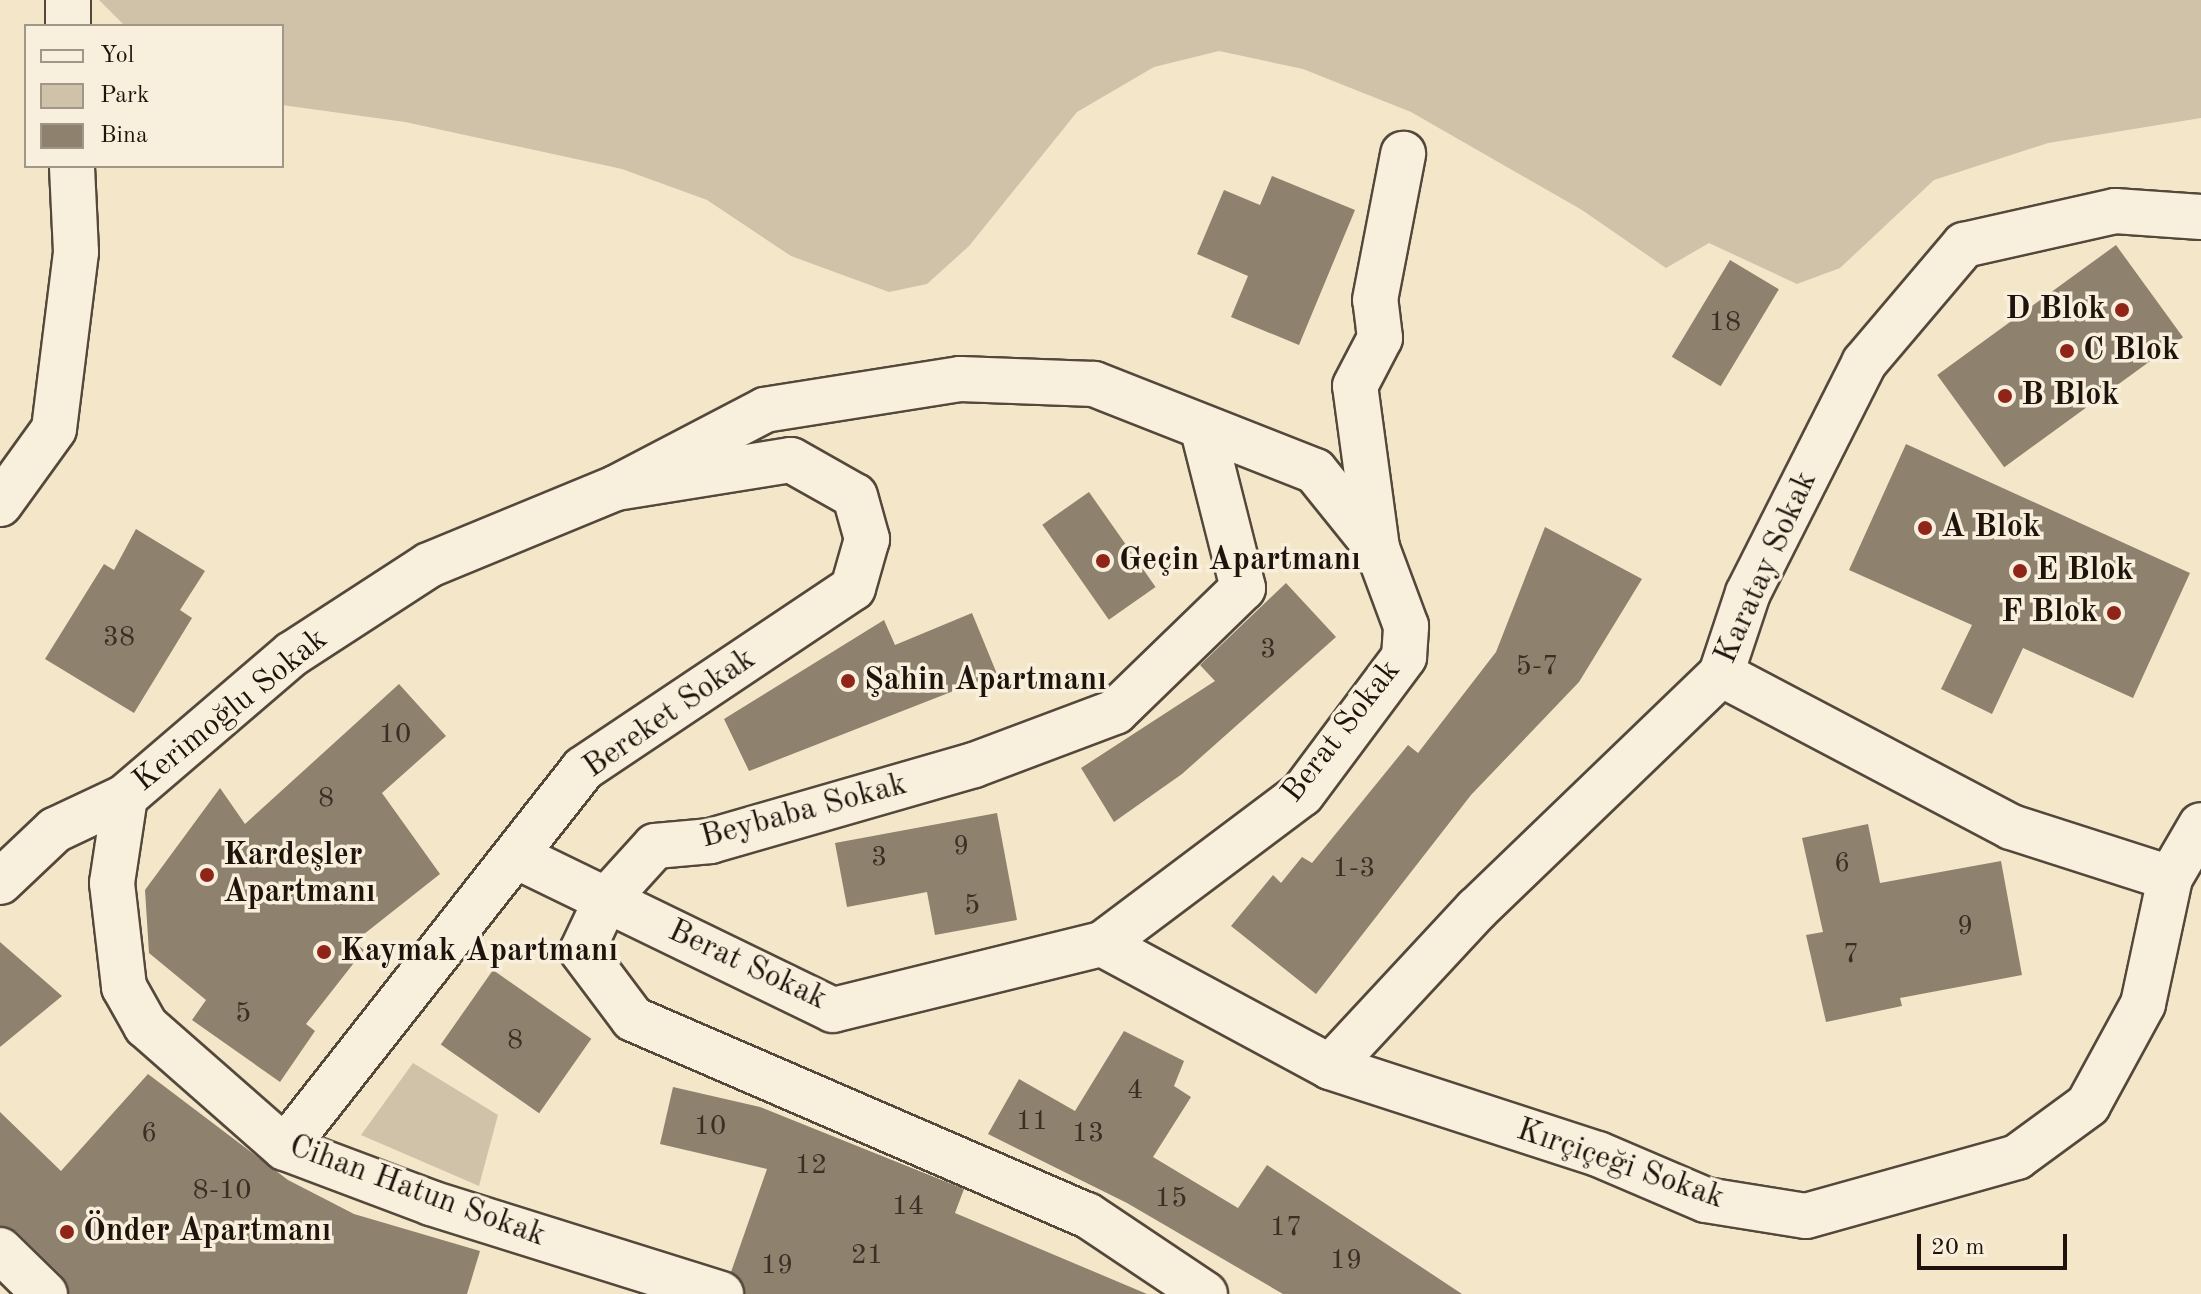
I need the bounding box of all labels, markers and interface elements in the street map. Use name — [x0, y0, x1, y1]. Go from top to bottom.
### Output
legend — [24, 24, 284, 168]
text: Yol — [100, 44, 134, 68]
text: Park — [100, 84, 149, 108]
text: Bina — [100, 124, 148, 148]
place label: D Blok — [2005, 291, 2106, 329]
marker: D Blok — [2113, 301, 2131, 319]
house number: 18 — [1709, 306, 1741, 340]
place label: C Blok — [2083, 332, 2180, 370]
marker: C Blok — [2058, 342, 2076, 360]
place label: B Blok — [2021, 377, 2119, 415]
marker: B Blok — [1996, 387, 2014, 405]
street label: Karatay Sokak — [1708, 466, 1826, 670]
place label: A Blok — [1941, 509, 2041, 547]
marker: A Blok — [1916, 519, 1934, 537]
place label: Geçin Apartmanı — [1119, 542, 1361, 580]
marker: Geçin Apartmanı — [1094, 552, 1112, 570]
place label: E Blok — [2036, 552, 2134, 590]
marker: E Blok — [2011, 562, 2029, 580]
place label: F Blok — [2001, 594, 2098, 632]
marker: F Blok — [2105, 604, 2123, 622]
house number: 38 — [103, 621, 135, 655]
street label: Kerimoğlu Sokak — [126, 621, 336, 801]
house number: 3 — [1260, 633, 1276, 667]
street label: Bereket Sokak — [577, 641, 763, 787]
house number: 5-7 — [1516, 650, 1558, 684]
street label: Berat Sokak — [1274, 653, 1410, 811]
place label: Şahin Apartmanı — [864, 662, 1107, 700]
marker: Şahin Apartmanı — [839, 672, 857, 690]
house number: 10 — [379, 718, 411, 752]
street label: Beybaba Sokak — [697, 766, 911, 858]
house number: 8 — [318, 782, 334, 816]
house number: 9 — [953, 830, 969, 864]
place label: Kardeşler Apartmanı — [223, 838, 375, 913]
house number: 3 — [871, 841, 887, 875]
house number: 6 — [1834, 847, 1850, 881]
house number: 1-3 — [1333, 852, 1375, 886]
marker: Kardeşler Apartmanı — [198, 866, 216, 884]
house number: 5 — [964, 889, 980, 923]
house number: 9 — [1957, 910, 1973, 944]
street label: Berat Sokak — [662, 913, 832, 1019]
place label: Kaymak Apartmanı — [340, 933, 618, 971]
house number: 7 — [1843, 938, 1859, 972]
marker: Kaymak Apartmanı — [315, 943, 333, 961]
house number: 5 — [235, 997, 251, 1031]
house number: 8 — [507, 1024, 523, 1058]
house number: 4 — [1127, 1074, 1143, 1108]
house number: 11 — [1016, 1105, 1048, 1139]
house number: 10 — [694, 1110, 726, 1144]
street label: Kırçiçeği Sokak — [1511, 1112, 1729, 1218]
house number: 6 — [141, 1117, 157, 1151]
house number: 13 — [1072, 1117, 1104, 1151]
street label: Cihan Hatun Sokak — [284, 1128, 550, 1256]
house number: 12 — [795, 1149, 827, 1183]
house number: 8-10 — [192, 1174, 252, 1208]
house number: 15 — [1155, 1182, 1187, 1216]
house number: 14 — [892, 1190, 924, 1224]
house number: 17 — [1270, 1211, 1302, 1245]
place label: Önder Apartmanı — [83, 1213, 331, 1251]
scale bar — [1921, 1218, 2071, 1268]
marker: Önder Apartmanı — [58, 1223, 76, 1241]
text: 20 m — [1931, 1236, 1985, 1260]
house number: 21 — [851, 1239, 883, 1273]
house number: 19 — [1330, 1244, 1362, 1278]
house number: 19 — [761, 1249, 793, 1283]

